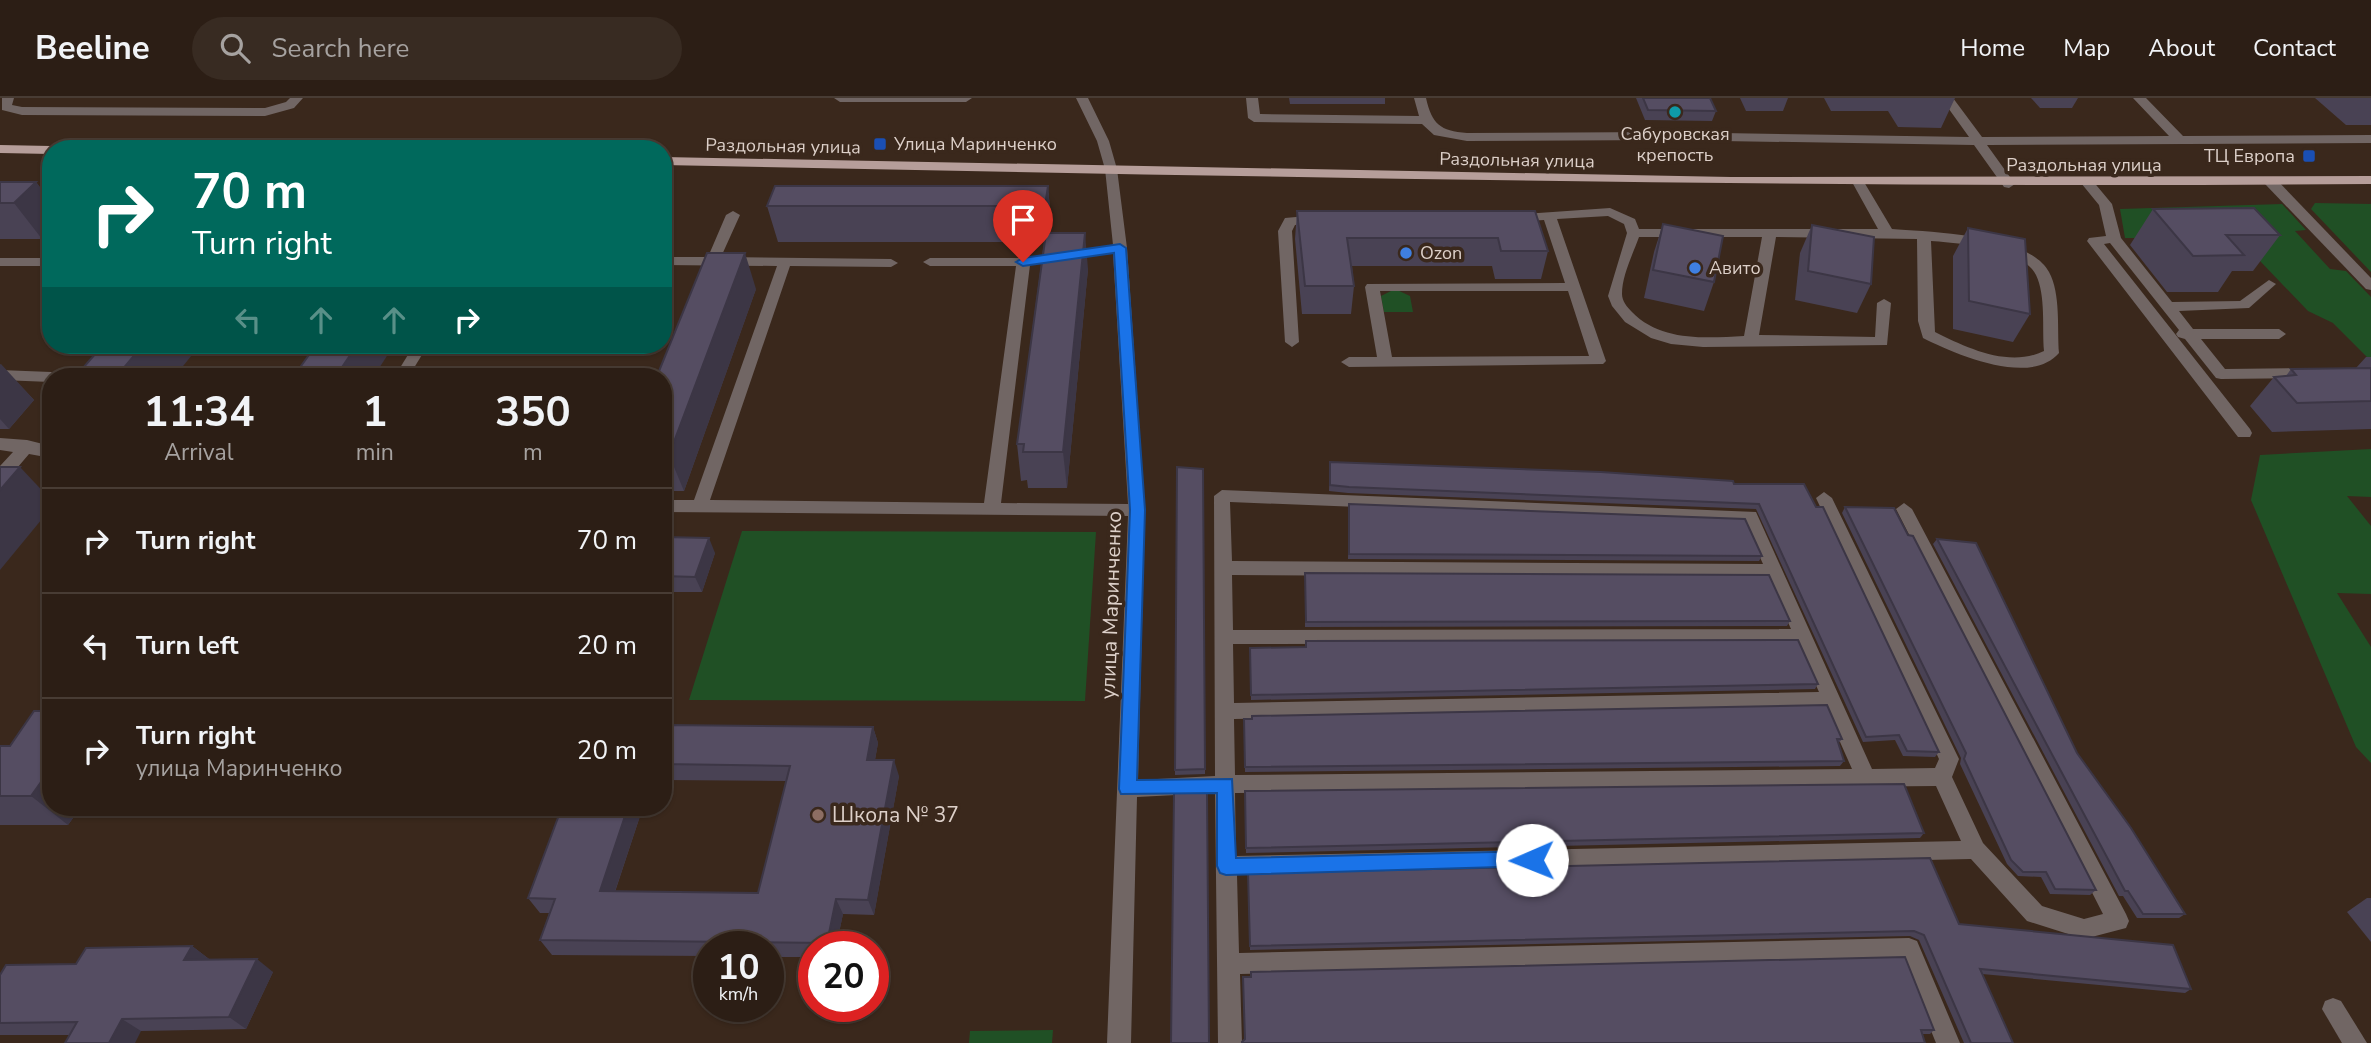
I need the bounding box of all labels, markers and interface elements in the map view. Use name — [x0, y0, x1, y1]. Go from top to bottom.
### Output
search box — [192, 17, 682, 80]
text: Beeline — [35, 26, 150, 71]
icon: search — [216, 29, 254, 67]
text: Search here — [272, 31, 409, 66]
text: Home — [1960, 32, 2025, 64]
text: Map — [2063, 32, 2110, 64]
text: About — [2148, 32, 2215, 64]
text: Contact — [2253, 32, 2336, 64]
marker: Сабуровская крепость — [1667, 104, 1683, 120]
place label: Сабуровская крепость — [1620, 122, 1730, 167]
place label: Улица Маринченко — [893, 132, 1057, 156]
street label: Раздольная улица — [705, 133, 861, 159]
marker: Улица Маринченко — [872, 136, 888, 152]
place label: ТЦ Европа — [2204, 144, 2295, 168]
street label: Раздольная улица — [1439, 147, 1595, 173]
marker: ТЦ Европа — [2301, 148, 2317, 164]
street label: Раздольная улица — [2006, 153, 2162, 177]
text: 70 m — [192, 158, 307, 225]
icon: right — [77, 168, 168, 259]
pin — [993, 190, 1053, 262]
icon: arrive — [1004, 201, 1042, 239]
text: Turn right — [192, 222, 332, 265]
place label: Ozon — [1420, 241, 1462, 265]
marker: Ozon — [1398, 245, 1414, 261]
place label: Авито — [1709, 256, 1761, 280]
marker: Авито — [1687, 260, 1703, 276]
icon: left — [229, 301, 267, 339]
icon: ahead — [302, 301, 340, 339]
icon: ahead — [375, 301, 413, 339]
icon: right — [448, 301, 486, 339]
text: 11:34 — [143, 384, 254, 441]
text: 1 — [362, 384, 387, 441]
text: 350 — [495, 384, 571, 441]
text: Arrival — [164, 437, 233, 468]
text: min — [356, 437, 394, 468]
text: m — [523, 437, 543, 468]
street label: улица Маринченко — [1094, 510, 1128, 700]
icon: right — [77, 522, 115, 560]
text: Turn right — [136, 523, 255, 558]
text: 70 m — [577, 523, 637, 558]
icon: left — [77, 627, 115, 665]
text: Turn left — [136, 628, 239, 663]
text: 20 m — [577, 628, 637, 663]
text: Turn right — [136, 718, 255, 753]
icon: right — [77, 732, 115, 770]
text: 20 m — [577, 733, 637, 768]
text: улица Маринченко — [136, 753, 342, 784]
place label: Школа № 37 — [832, 801, 959, 829]
marker: Школа № 37 — [810, 807, 826, 823]
position arrow — [1495, 823, 1569, 897]
speed limit sign: 20 — [798, 931, 889, 1022]
text: 10 — [717, 944, 760, 991]
text: km/h — [719, 982, 758, 1006]

